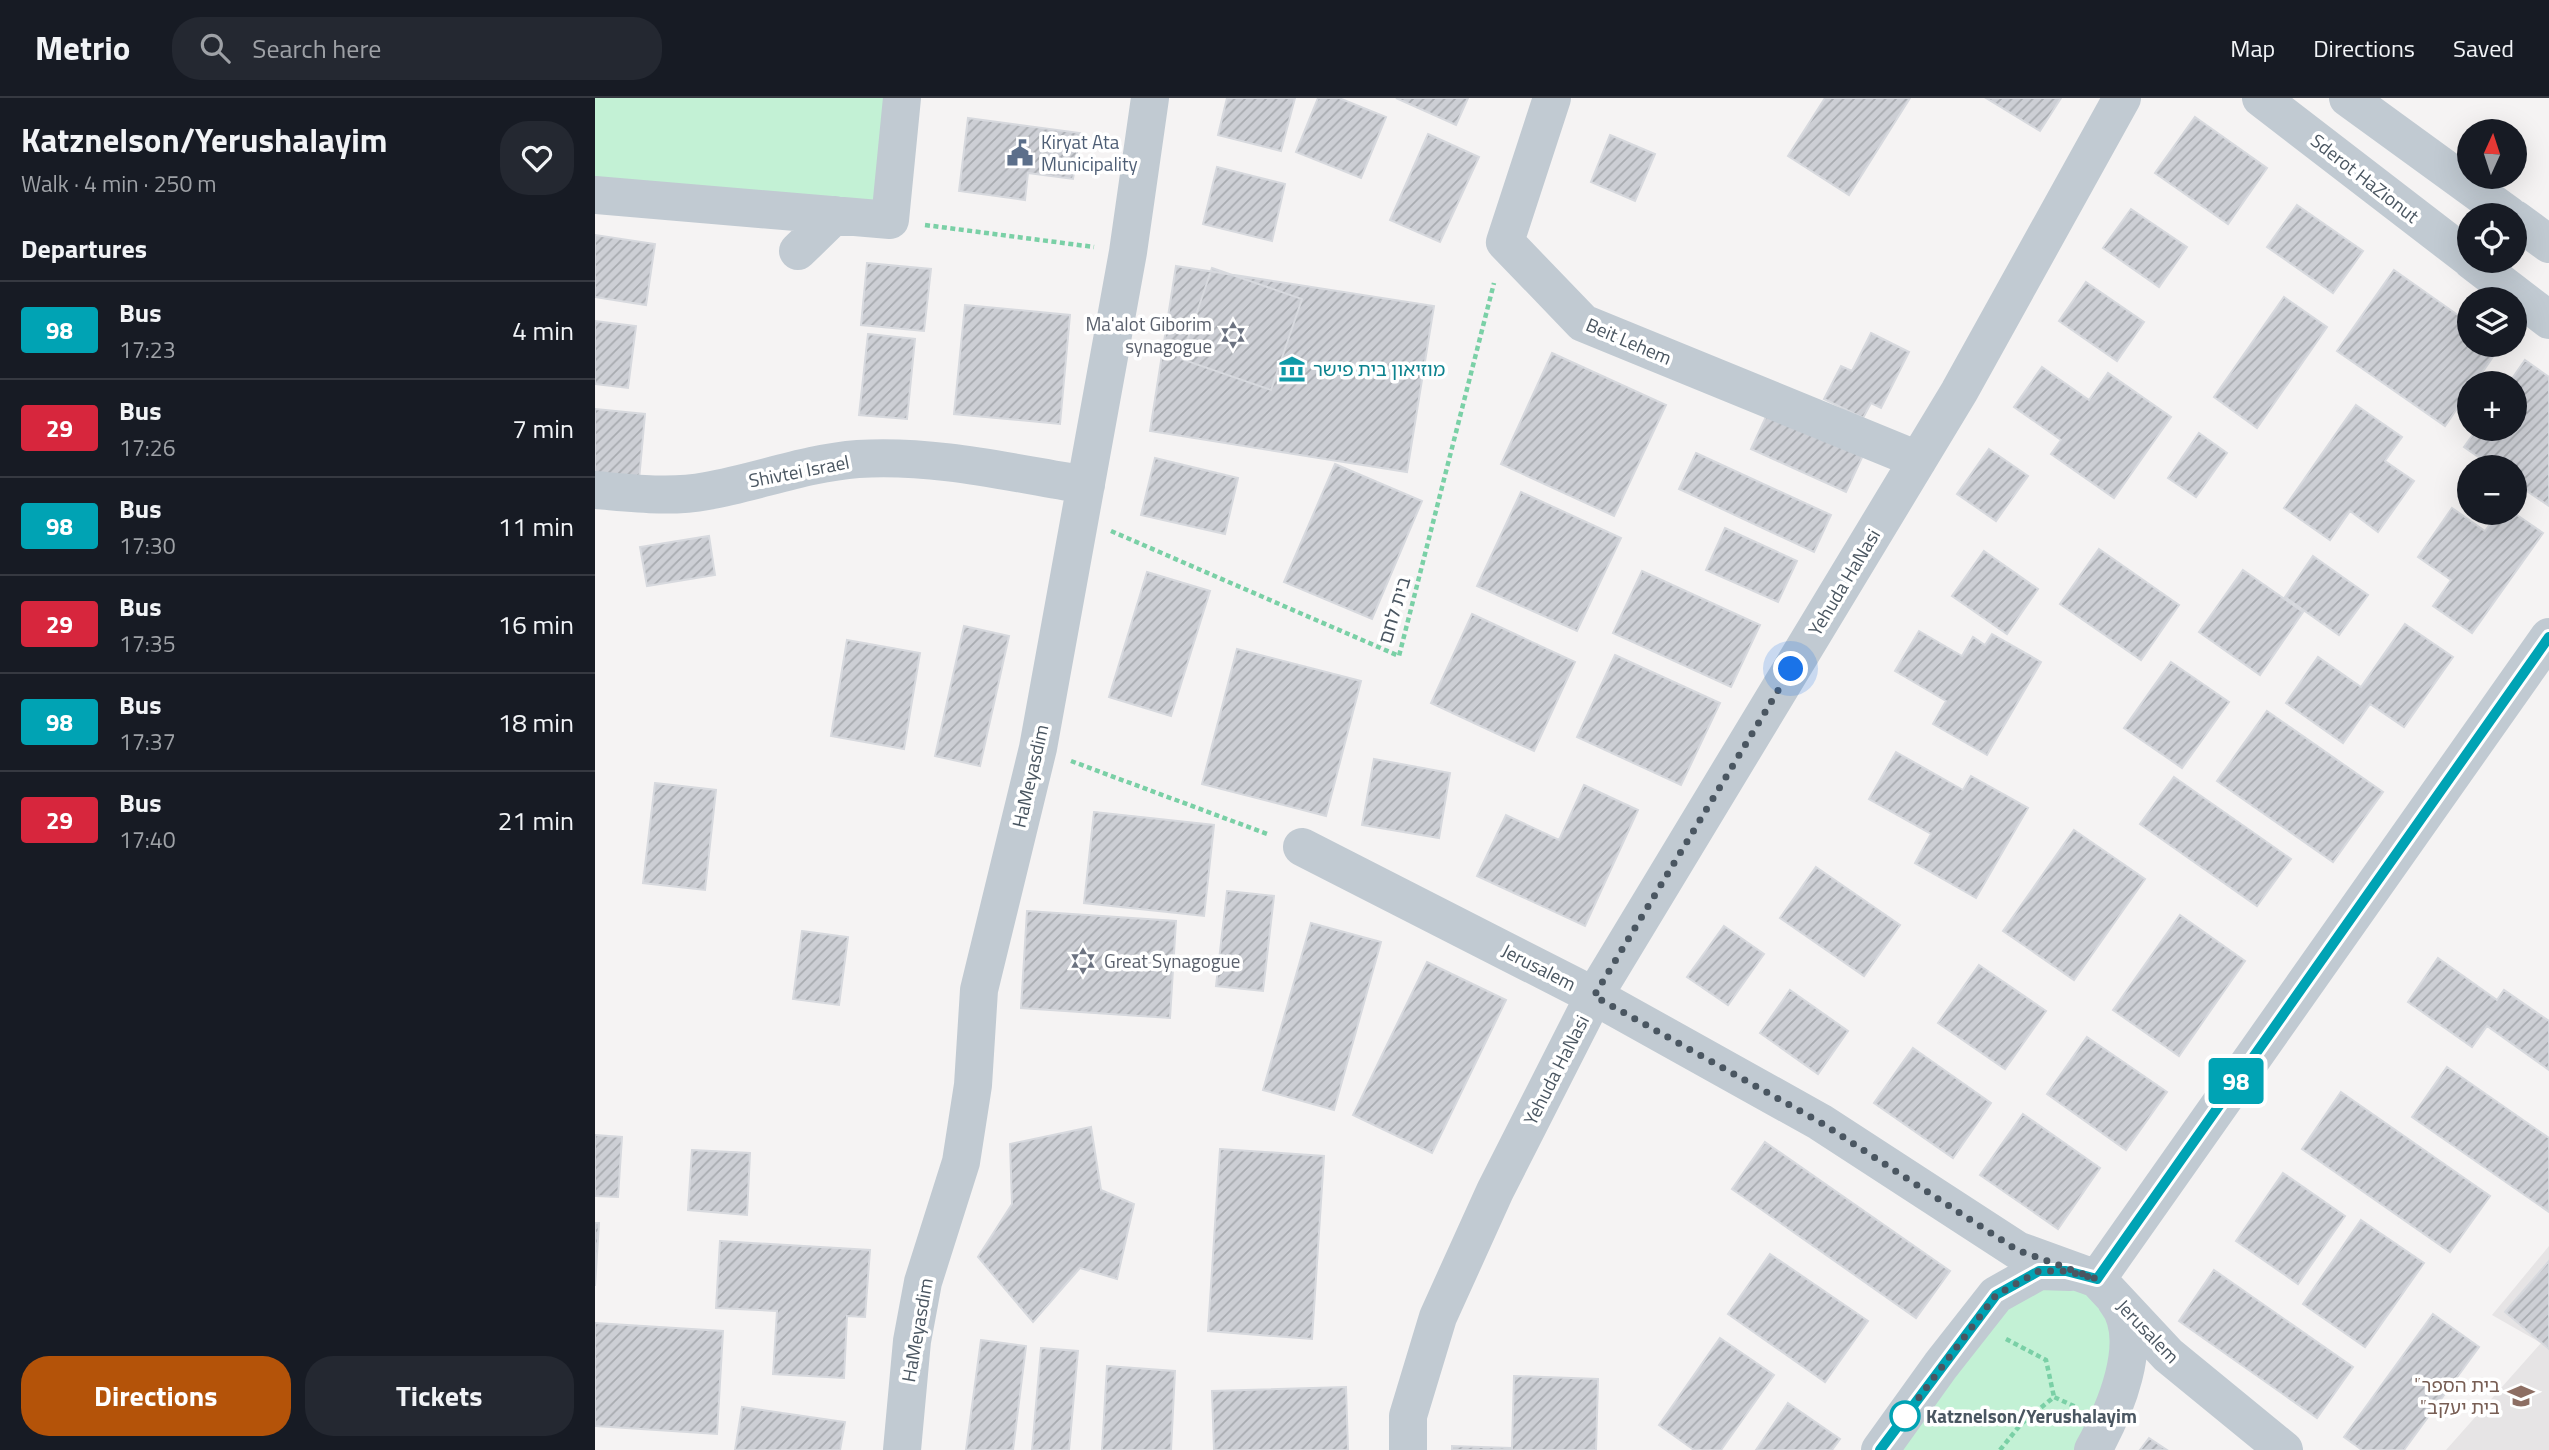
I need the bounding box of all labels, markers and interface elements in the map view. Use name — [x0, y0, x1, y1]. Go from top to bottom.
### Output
search box — [172, 17, 662, 80]
text: Metrio — [35, 23, 130, 73]
icon: search — [196, 29, 234, 67]
text: Search here — [252, 29, 381, 68]
text: Map — [2230, 30, 2275, 66]
text: Directions — [2313, 30, 2415, 66]
text: Saved — [2453, 30, 2514, 66]
text: Katznelson/Yerushalayim — [21, 115, 387, 165]
north arrow — [2457, 119, 2527, 189]
map controls — [2457, 119, 2527, 525]
button: heart — [500, 121, 574, 195]
street label: Sderot HaZionut — [2305, 126, 2426, 230]
place label: Kiryat Ata Municipality — [1041, 127, 1138, 178]
public building icon: Kiryat Ata Municipality — [1005, 138, 1035, 168]
text: Walk · 4 min · 250 m — [21, 166, 217, 201]
button: locate — [2457, 203, 2527, 273]
text: Departures — [21, 229, 147, 268]
button: layers — [2457, 287, 2527, 357]
text: Bus — [119, 293, 161, 332]
place label: Ma'alot Giborim synagogue — [1085, 309, 1212, 360]
street label: Beit Lehem — [1582, 309, 1677, 372]
text: 4 min — [512, 311, 574, 350]
text: 98 — [46, 312, 73, 348]
synagogue icon: Ma'alot Giborim synagogue — [1218, 320, 1248, 350]
text: 17:23 — [119, 332, 176, 367]
museum icon: מוזיאון בית פישר — [1277, 354, 1307, 384]
place label: מוזיאון בית פישר — [1313, 354, 1445, 383]
button: + — [2457, 371, 2527, 441]
text: Bus — [119, 391, 161, 430]
text: 7 min — [512, 409, 574, 448]
text: 29 — [46, 410, 73, 446]
text: 17:26 — [119, 430, 176, 465]
street label: Shivtei Israel — [746, 447, 852, 494]
button: − — [2457, 455, 2527, 525]
text: Bus — [119, 489, 161, 528]
text: 11 min — [498, 507, 574, 546]
text: 98 — [46, 508, 73, 544]
street label: Yehuda HaNasi — [1800, 523, 1887, 641]
text: 17:30 — [119, 528, 176, 563]
street label: בית לחם — [1370, 573, 1417, 647]
text: Bus — [119, 587, 161, 626]
text: 16 min — [498, 605, 574, 644]
text: 29 — [46, 606, 73, 642]
text: 17:35 — [119, 626, 176, 661]
your location — [1773, 651, 1808, 686]
text: Bus — [119, 685, 161, 724]
text: 18 min — [498, 703, 574, 742]
text: 98 — [46, 704, 73, 740]
street label: HaMeyasdim — [1004, 721, 1055, 830]
text: 17:37 — [119, 724, 176, 759]
text: Bus — [119, 783, 161, 822]
text: 21 min — [498, 801, 574, 840]
text: 29 — [46, 802, 73, 838]
text: 17:40 — [119, 822, 176, 857]
street label: Jerusalem — [1497, 936, 1581, 998]
synagogue icon: Great Synagogue — [1068, 946, 1098, 976]
place label: Great Synagogue — [1104, 946, 1240, 975]
street label: Yehuda HaNasi — [1515, 1010, 1596, 1130]
line badge: 98 — [2205, 1058, 2267, 1104]
text: 98 — [2223, 1063, 2249, 1099]
street label: HaMeyasdim — [893, 1276, 940, 1384]
street label: Jerusalem — [2110, 1292, 2187, 1369]
button: Directions — [21, 1356, 291, 1436]
button: Tickets — [305, 1356, 574, 1436]
place label: "בית הספר "בית יעקב — [2414, 1370, 2500, 1421]
school or university icon: "בית הספר "בית יעקב — [2506, 1381, 2536, 1411]
marker: Katznelson/Yerushalayim — [1890, 1401, 1920, 1431]
place label: Katznelson/Yerushalayim — [1926, 1401, 2137, 1430]

